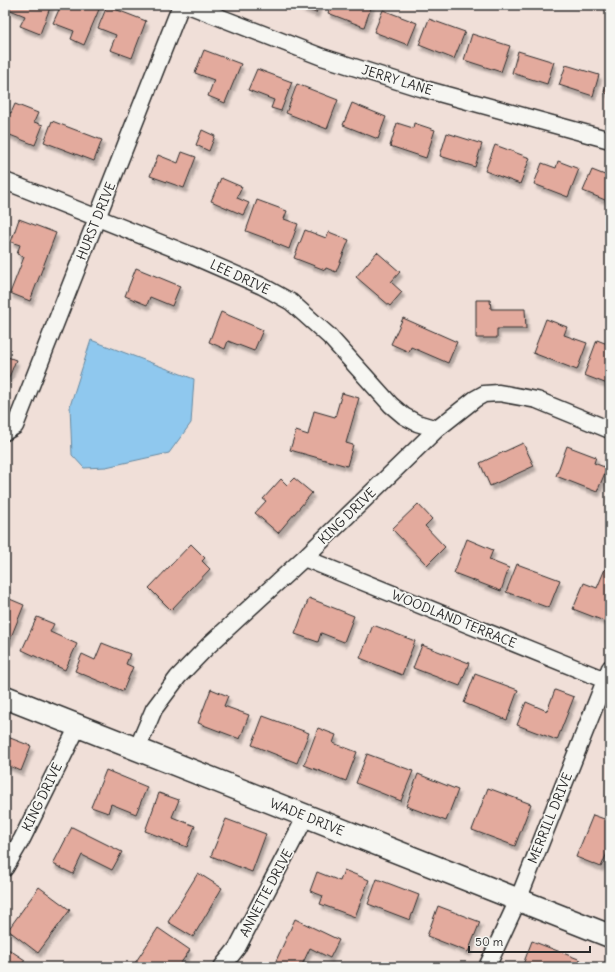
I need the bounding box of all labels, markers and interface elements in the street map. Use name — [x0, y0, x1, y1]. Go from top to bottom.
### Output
street label: JERRY LANE — [360, 61, 435, 99]
street label: HURST DRIVE — [73, 179, 119, 262]
street label: LEE DRIVE — [207, 256, 273, 298]
street label: KING DRIVE — [314, 484, 380, 548]
street label: WOODLAND TERRACE — [389, 586, 519, 652]
street label: KING DRIVE — [18, 760, 66, 834]
street label: MERRILL DRIVE — [524, 770, 576, 866]
street label: WADE DRIVE — [267, 794, 347, 840]
street label: ANNETTE DRIVE — [236, 846, 296, 940]
scale bar — [469, 928, 590, 954]
text: 50 m — [475, 934, 504, 949]

